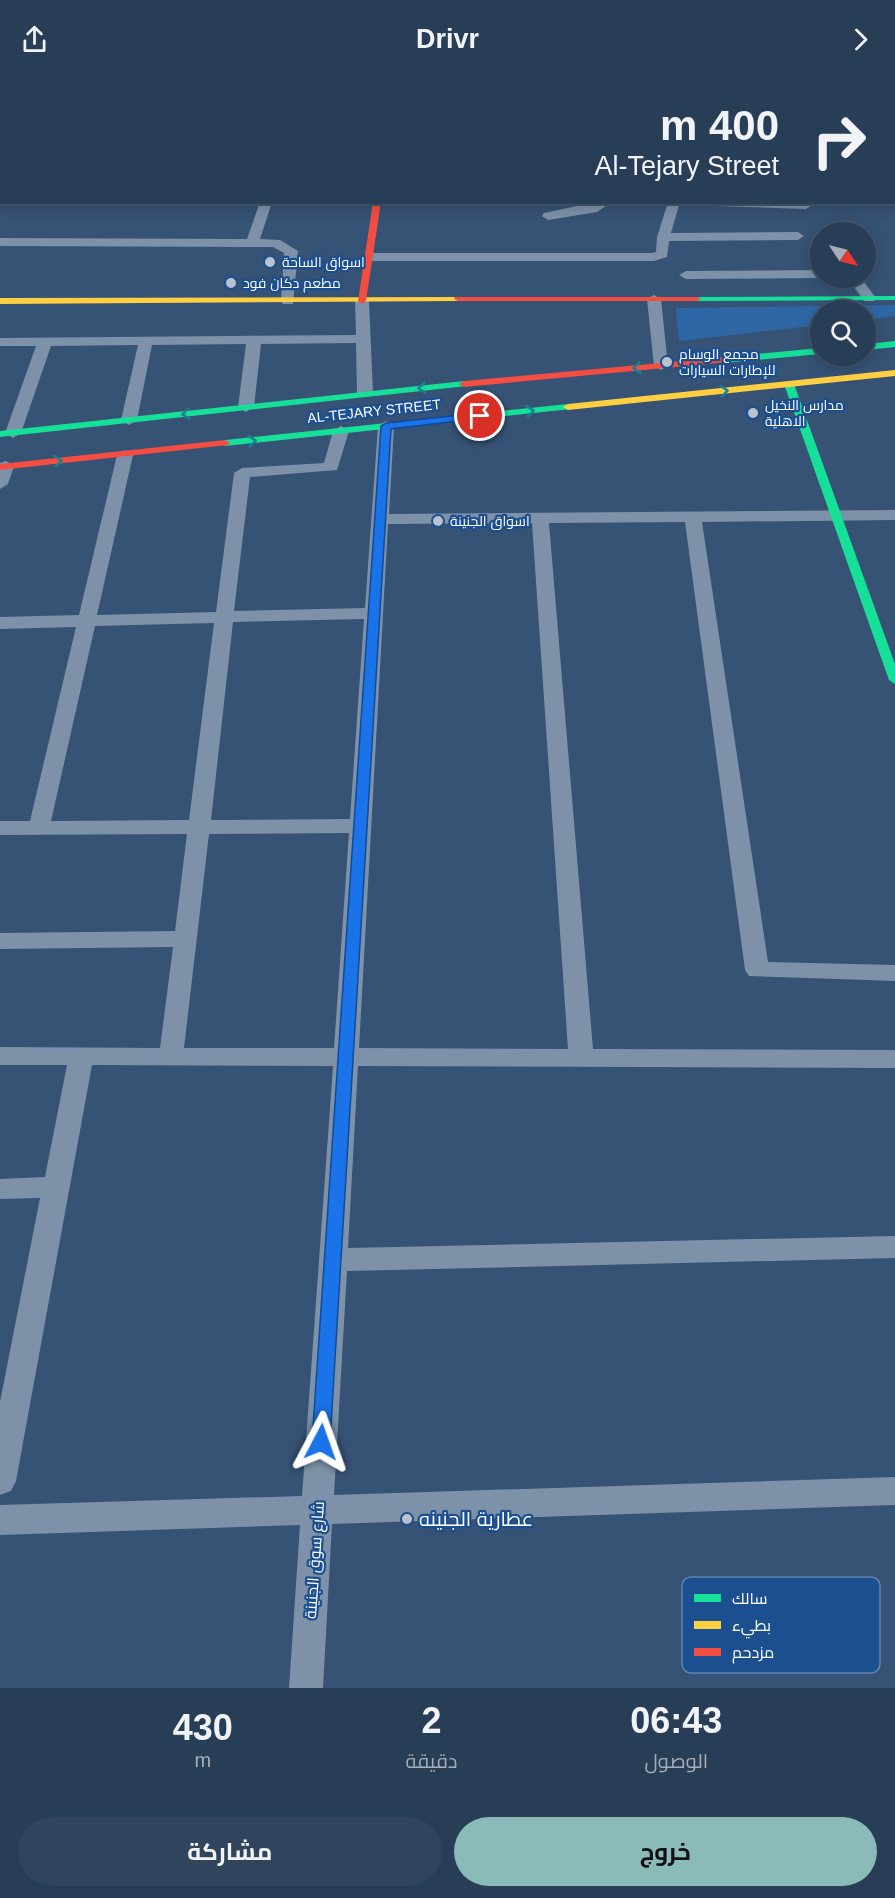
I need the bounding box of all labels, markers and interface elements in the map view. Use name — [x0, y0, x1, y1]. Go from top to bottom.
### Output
icon: share — [18, 23, 51, 56]
icon: forward — [844, 23, 877, 56]
text: Drivr — [416, 24, 479, 54]
text: 400 m — [660, 102, 779, 149]
icon: right — [800, 102, 878, 180]
text: Al-Tejary Street — [594, 151, 779, 181]
north arrow — [810, 222, 876, 288]
map controls — [810, 222, 876, 366]
place label: اسواق الساحة — [282, 254, 365, 271]
marker: اسواق الساحة — [263, 255, 277, 269]
place label: مطعم دكان فود — [243, 275, 341, 293]
marker: مطعم دكان فود — [224, 276, 238, 290]
button: search — [810, 300, 876, 366]
place label: مجمع الوسام للإطارات السيارات — [679, 346, 776, 379]
marker: مجمع الوسام للإطارات السيارات — [660, 355, 674, 369]
one-way arrow — [632, 361, 641, 374]
one-way arrow — [417, 381, 426, 394]
one-way arrow — [719, 385, 728, 398]
pin — [454, 390, 505, 441]
street label: AL-TEJARY STREET — [306, 396, 442, 426]
place label: مدارس النخيل الاهلية — [765, 397, 844, 429]
icon: arrive — [463, 399, 496, 432]
one-way arrow — [525, 405, 534, 418]
marker: مدارس النخيل الاهلية — [746, 406, 760, 420]
one-way arrow — [182, 407, 191, 420]
one-way arrow — [248, 435, 257, 448]
one-way arrow — [54, 455, 63, 468]
place label: اسواق الجنينة — [450, 513, 530, 530]
marker: اسواق الجنينة — [431, 514, 445, 528]
position arrow — [289, 1410, 353, 1474]
street label: شارع سوق الجنينة — [302, 1501, 330, 1620]
place label: عطارية الجنينه — [419, 1508, 533, 1531]
marker: عطارية الجنينه — [400, 1512, 414, 1526]
legend — [682, 1577, 880, 1673]
text: سالك — [732, 1590, 767, 1607]
text: بطيء — [732, 1617, 771, 1639]
text: مزدحم — [732, 1644, 774, 1664]
text: 2 — [421, 1700, 442, 1741]
text: 06:43 — [630, 1700, 722, 1741]
text: 430 — [173, 1707, 233, 1748]
text: m — [194, 1749, 211, 1771]
text: دقيقة — [405, 1750, 458, 1772]
text: الوصول — [644, 1750, 708, 1772]
button: مشاركة — [18, 1817, 442, 1886]
button: خروج — [454, 1817, 877, 1886]

